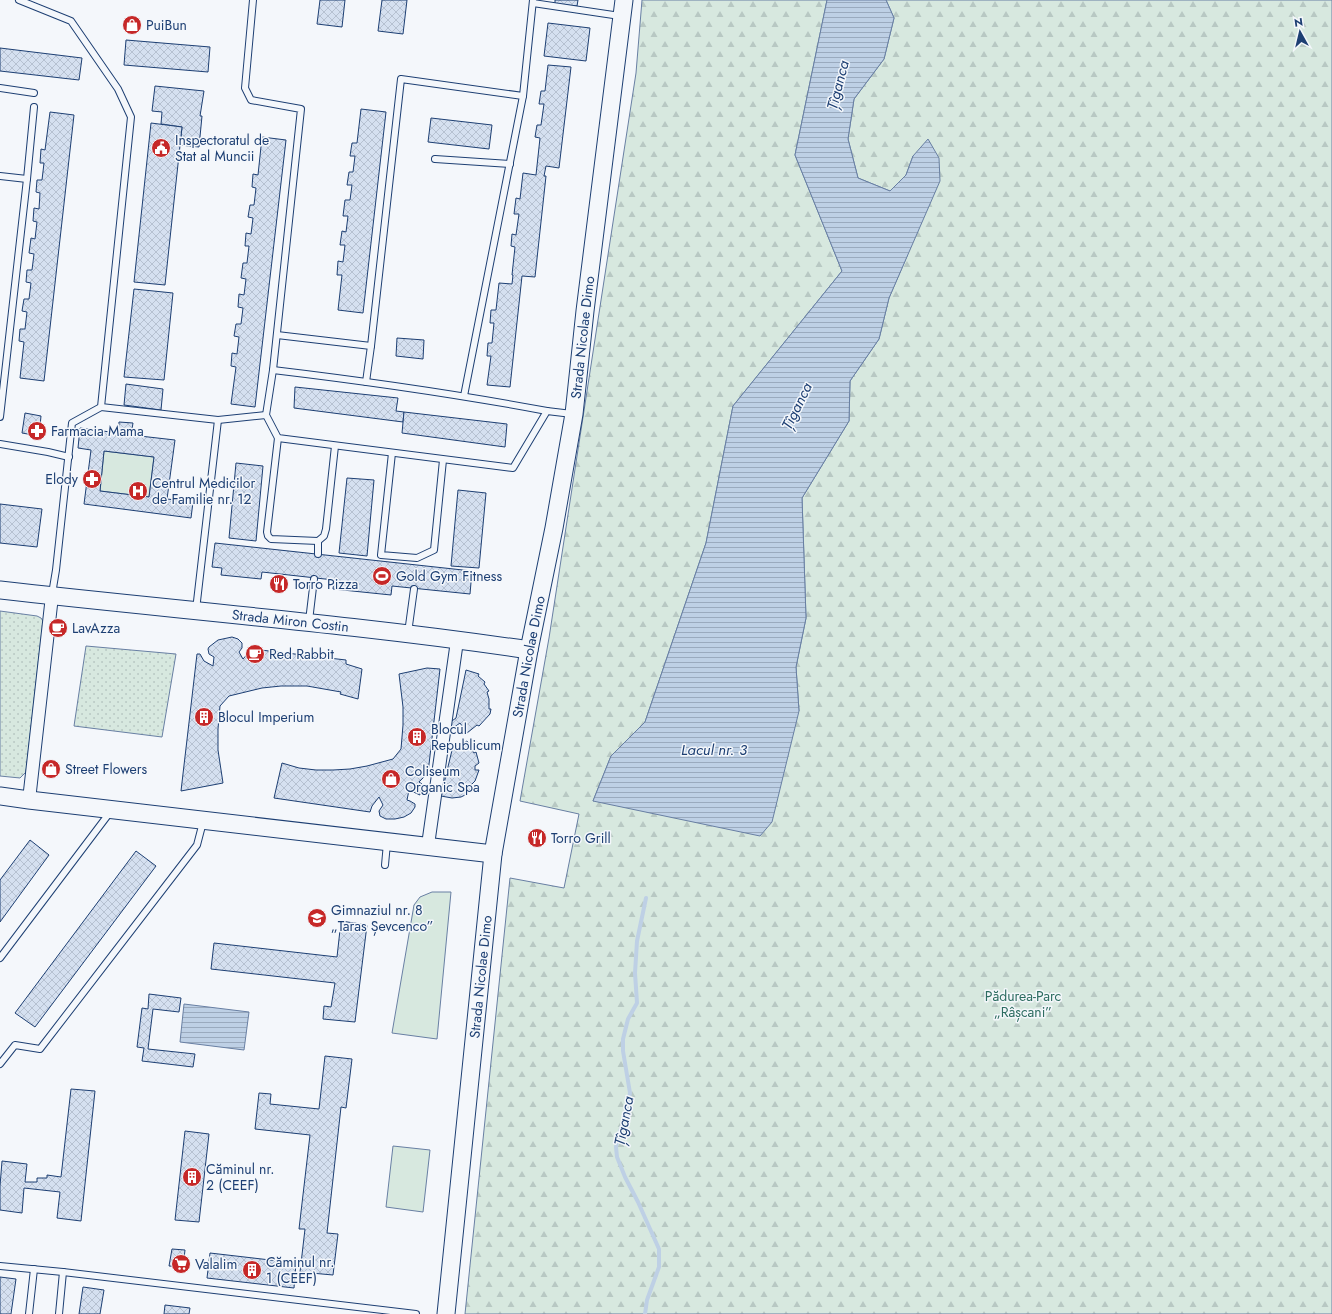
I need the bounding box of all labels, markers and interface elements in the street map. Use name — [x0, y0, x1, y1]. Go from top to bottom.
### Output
north arrow — [1280, 12, 1320, 52]
shop icon: PuiBun — [121, 14, 143, 36]
text: N — [1293, 14, 1304, 31]
place label: PuiBun — [146, 15, 187, 35]
water label: Țîganca — [821, 57, 855, 112]
place label: Inspectoratul de Stat al Muncii — [175, 130, 269, 166]
public building icon: Inspectoratul de Stat al Muncii — [150, 137, 172, 159]
street label: Strada Nicolae Dimo — [566, 274, 599, 400]
water label: Țîganca — [776, 378, 818, 433]
pharmacy icon: Farmacia Mama — [26, 420, 48, 442]
place label: Farmacia Mama — [51, 421, 144, 441]
pharmacy icon: Elody — [81, 468, 103, 490]
place label: Elody — [45, 469, 79, 489]
place label: Centrul Medicilor de Familie nr. 12 — [152, 473, 255, 509]
hospital icon: Centrul Medicilor de Familie nr. 12 — [127, 480, 149, 502]
sports icon: Gold Gym Fitness — [371, 565, 393, 587]
place label: Gold Gym Fitness — [396, 566, 502, 586]
restaurant icon: Torro Pizza — [268, 573, 290, 595]
place label: Torro Pizza — [293, 574, 358, 594]
street label: Strada Nicolae Dimo — [507, 594, 550, 719]
street label: Strada Miron Costin — [231, 604, 350, 637]
cafe icon: LavAzza — [47, 617, 69, 639]
place label: LavAzza — [72, 618, 120, 638]
cafe icon: Red Rabbit — [244, 643, 266, 665]
place label: Red Rabbit — [269, 644, 334, 664]
building icon: Blocul Imperium — [193, 706, 215, 728]
place label: Blocul Imperium — [218, 707, 314, 727]
place label: Blocul Republicum — [431, 719, 501, 755]
building icon: Blocul Republicum — [406, 726, 428, 748]
water label: Lacul nr. 3 — [681, 739, 748, 761]
shop icon: Street Flowers — [40, 758, 62, 780]
place label: Street Flowers — [65, 759, 148, 779]
place label: Coliseum Organic Spa — [405, 761, 480, 797]
shop icon: Coliseum Organic Spa — [380, 768, 402, 790]
restaurant icon: Torro Grill — [526, 827, 548, 849]
place label: Torro Grill — [551, 828, 611, 848]
place label: Gimnaziul nr. 8 „Taras Șevcenco” — [331, 900, 433, 937]
school or university icon: Gimnaziul nr. 8 „Taras Șevcenco” — [306, 907, 328, 929]
street label: Strada Nicolae Dimo — [464, 914, 497, 1039]
park label: Pădurea-Parc „Râșcani” — [985, 986, 1061, 1023]
water label: Țîganca — [608, 1094, 640, 1148]
place label: Căminul nr. 2 (CEEF) — [206, 1159, 275, 1195]
building icon: Căminul nr. 2 (CEEF) — [181, 1166, 203, 1188]
place label: Căminul nr. 1 (CEEF) — [266, 1252, 335, 1288]
supermarket icon: Valalim — [170, 1253, 192, 1275]
place label: Valalim — [195, 1254, 237, 1274]
building icon: Căminul nr. 1 (CEEF) — [241, 1259, 263, 1281]

